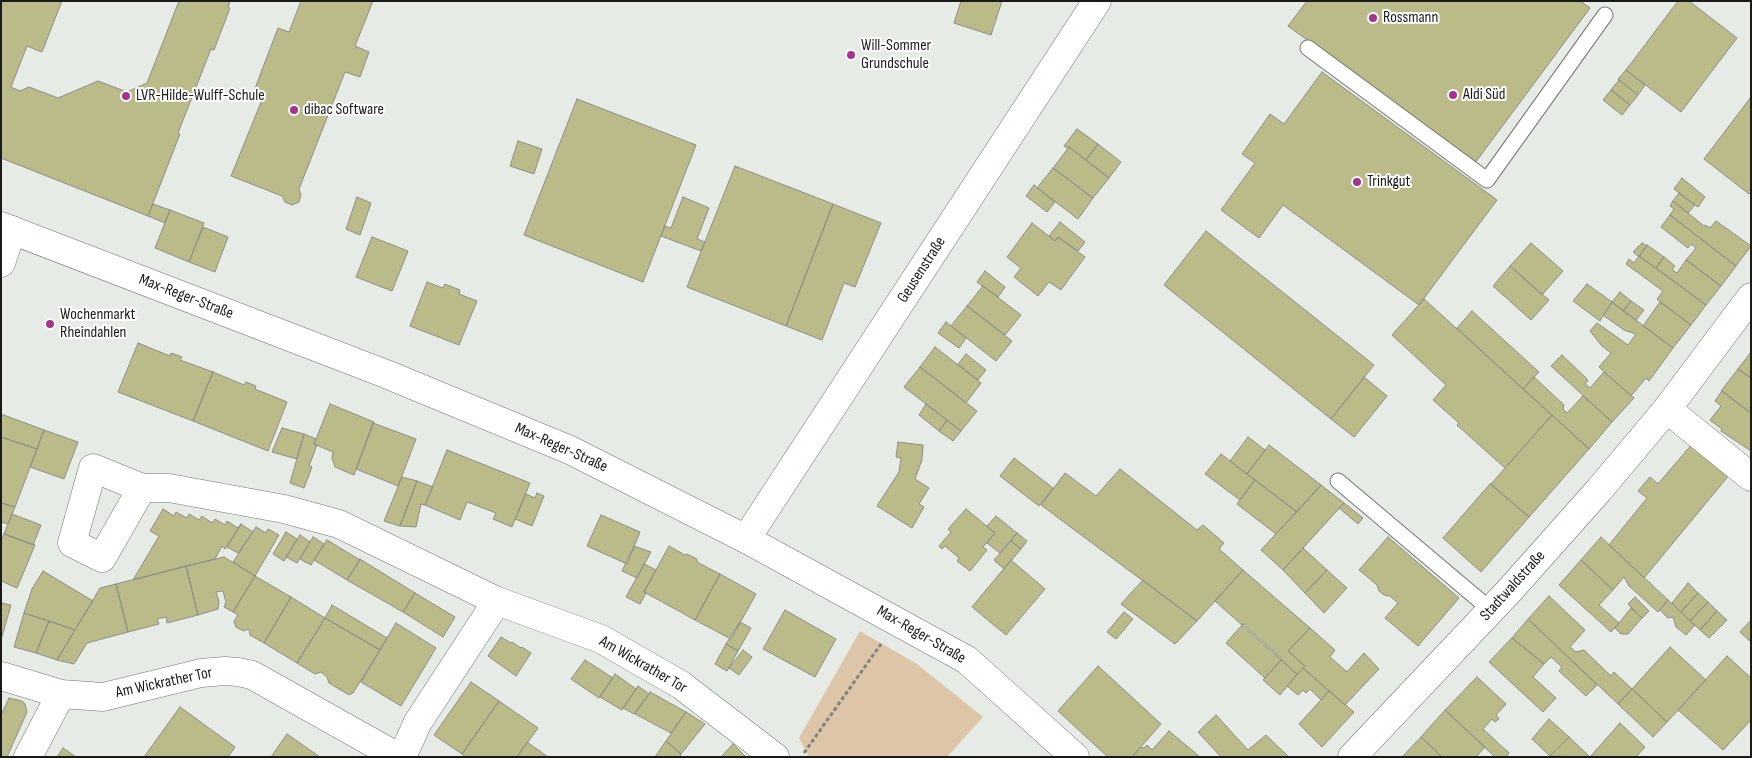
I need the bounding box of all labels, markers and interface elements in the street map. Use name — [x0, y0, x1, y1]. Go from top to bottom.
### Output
place label: Rossmann — [1383, 8, 1438, 28]
marker: Rossmann — [1367, 12, 1379, 24]
place label: Will-Sommer Grundschule — [861, 36, 931, 74]
marker: Will-Sommer Grundschule — [845, 49, 857, 61]
place label: Aldi Süd — [1463, 85, 1505, 105]
place label: LVR-Hilde-Wulff-Schule — [136, 86, 265, 106]
marker: Aldi Süd — [1447, 89, 1459, 101]
marker: LVR-Hilde-Wulff-Schule — [120, 90, 132, 102]
place label: dibac Software — [304, 100, 384, 120]
marker: dibac Software — [288, 104, 300, 116]
place label: Trinkgut — [1367, 172, 1410, 192]
marker: Trinkgut — [1351, 176, 1363, 188]
street label: Geusenstraße — [894, 234, 950, 306]
street label: Max-Reger-Straße — [136, 270, 236, 324]
place label: Wochenmarkt Rheindahlen — [60, 305, 135, 343]
marker: Wochenmarkt Rheindahlen — [44, 318, 56, 330]
street label: Max-Reger-Straße — [512, 419, 610, 477]
street label: Stadtwaldstraße — [1476, 547, 1550, 625]
street label: Max-Reger-Straße — [873, 602, 969, 668]
street label: Am Wickrather Tor — [596, 632, 690, 698]
street label: Am Wickrather Tor — [114, 663, 214, 703]

